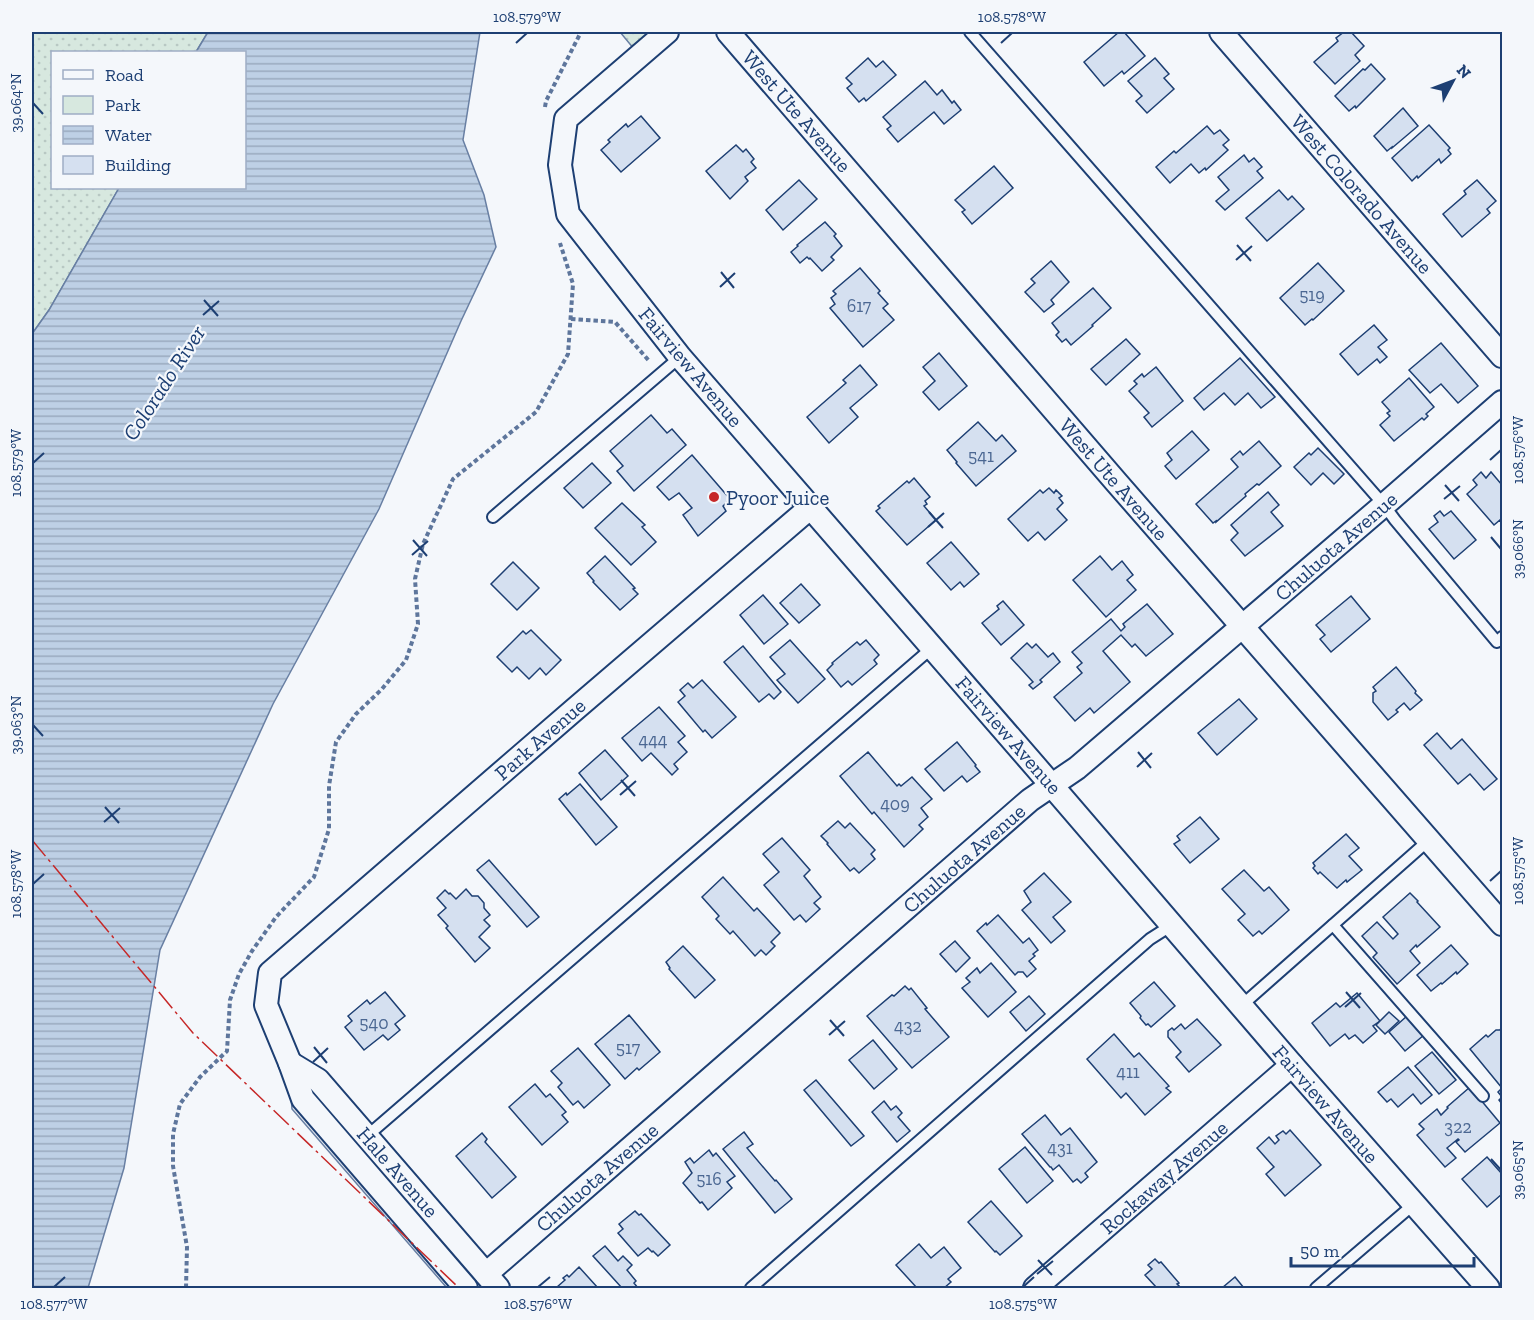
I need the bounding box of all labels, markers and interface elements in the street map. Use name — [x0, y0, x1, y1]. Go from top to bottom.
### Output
text: 108.579°W — [493, 8, 561, 26]
text: 108.578°W — [978, 8, 1046, 26]
street label: West Ute Avenue — [737, 45, 857, 177]
legend — [51, 51, 246, 189]
north arrow — [1423, 51, 1483, 111]
text: N — [1453, 61, 1475, 82]
text: Road — [105, 64, 144, 86]
text: 39.064°N — [7, 73, 25, 133]
text: Park — [105, 94, 141, 116]
street label: West Colorado Avenue — [1286, 109, 1438, 279]
text: Water — [105, 124, 152, 146]
text: Building — [105, 154, 171, 176]
house number: 519 — [1299, 284, 1325, 306]
house number: 617 — [847, 295, 872, 317]
street label: Fairview Avenue — [634, 302, 748, 432]
water label: Colorado River — [117, 320, 211, 446]
street label: West Ute Avenue — [1054, 413, 1174, 545]
text: 108.576°W — [1509, 416, 1527, 484]
text: 108.579°W — [7, 429, 25, 497]
house number: 541 — [968, 445, 994, 467]
place label: Pyoor Juice — [726, 485, 829, 510]
street label: Chuluota Avenue — [1270, 486, 1402, 606]
marker: Pyoor Juice — [707, 490, 721, 504]
text: 39.066°N — [1509, 519, 1527, 579]
street label: Fairview Avenue — [951, 671, 1067, 799]
street label: Park Avenue — [489, 693, 591, 785]
text: 39.063°N — [7, 695, 25, 755]
house number: 444 — [638, 729, 668, 751]
house number: 409 — [880, 793, 910, 815]
street label: Chuluota Avenue — [898, 798, 1030, 918]
text: 108.575°W — [1509, 837, 1527, 905]
text: 108.578°W — [7, 850, 25, 918]
house number: 540 — [359, 1012, 389, 1034]
house number: 432 — [894, 1015, 922, 1037]
house number: 517 — [616, 1037, 641, 1059]
street label: Fairview Avenue — [1268, 1040, 1384, 1168]
house number: 411 — [1116, 1061, 1140, 1083]
street label: Rockaway Avenue — [1095, 1115, 1233, 1239]
house number: 322 — [1444, 1116, 1472, 1138]
street label: Chuluota Avenue — [531, 1117, 663, 1237]
street label: Hale Avenue — [352, 1122, 444, 1223]
house number: 431 — [1047, 1137, 1073, 1159]
text: 39.065°N — [1509, 1140, 1527, 1200]
house number: 516 — [696, 1168, 722, 1190]
scale bar — [1291, 1230, 1474, 1268]
text: 50 m — [1300, 1240, 1340, 1262]
text: 108.577°W — [20, 1295, 88, 1313]
text: 108.576°W — [504, 1295, 572, 1313]
text: 108.575°W — [989, 1295, 1057, 1313]

